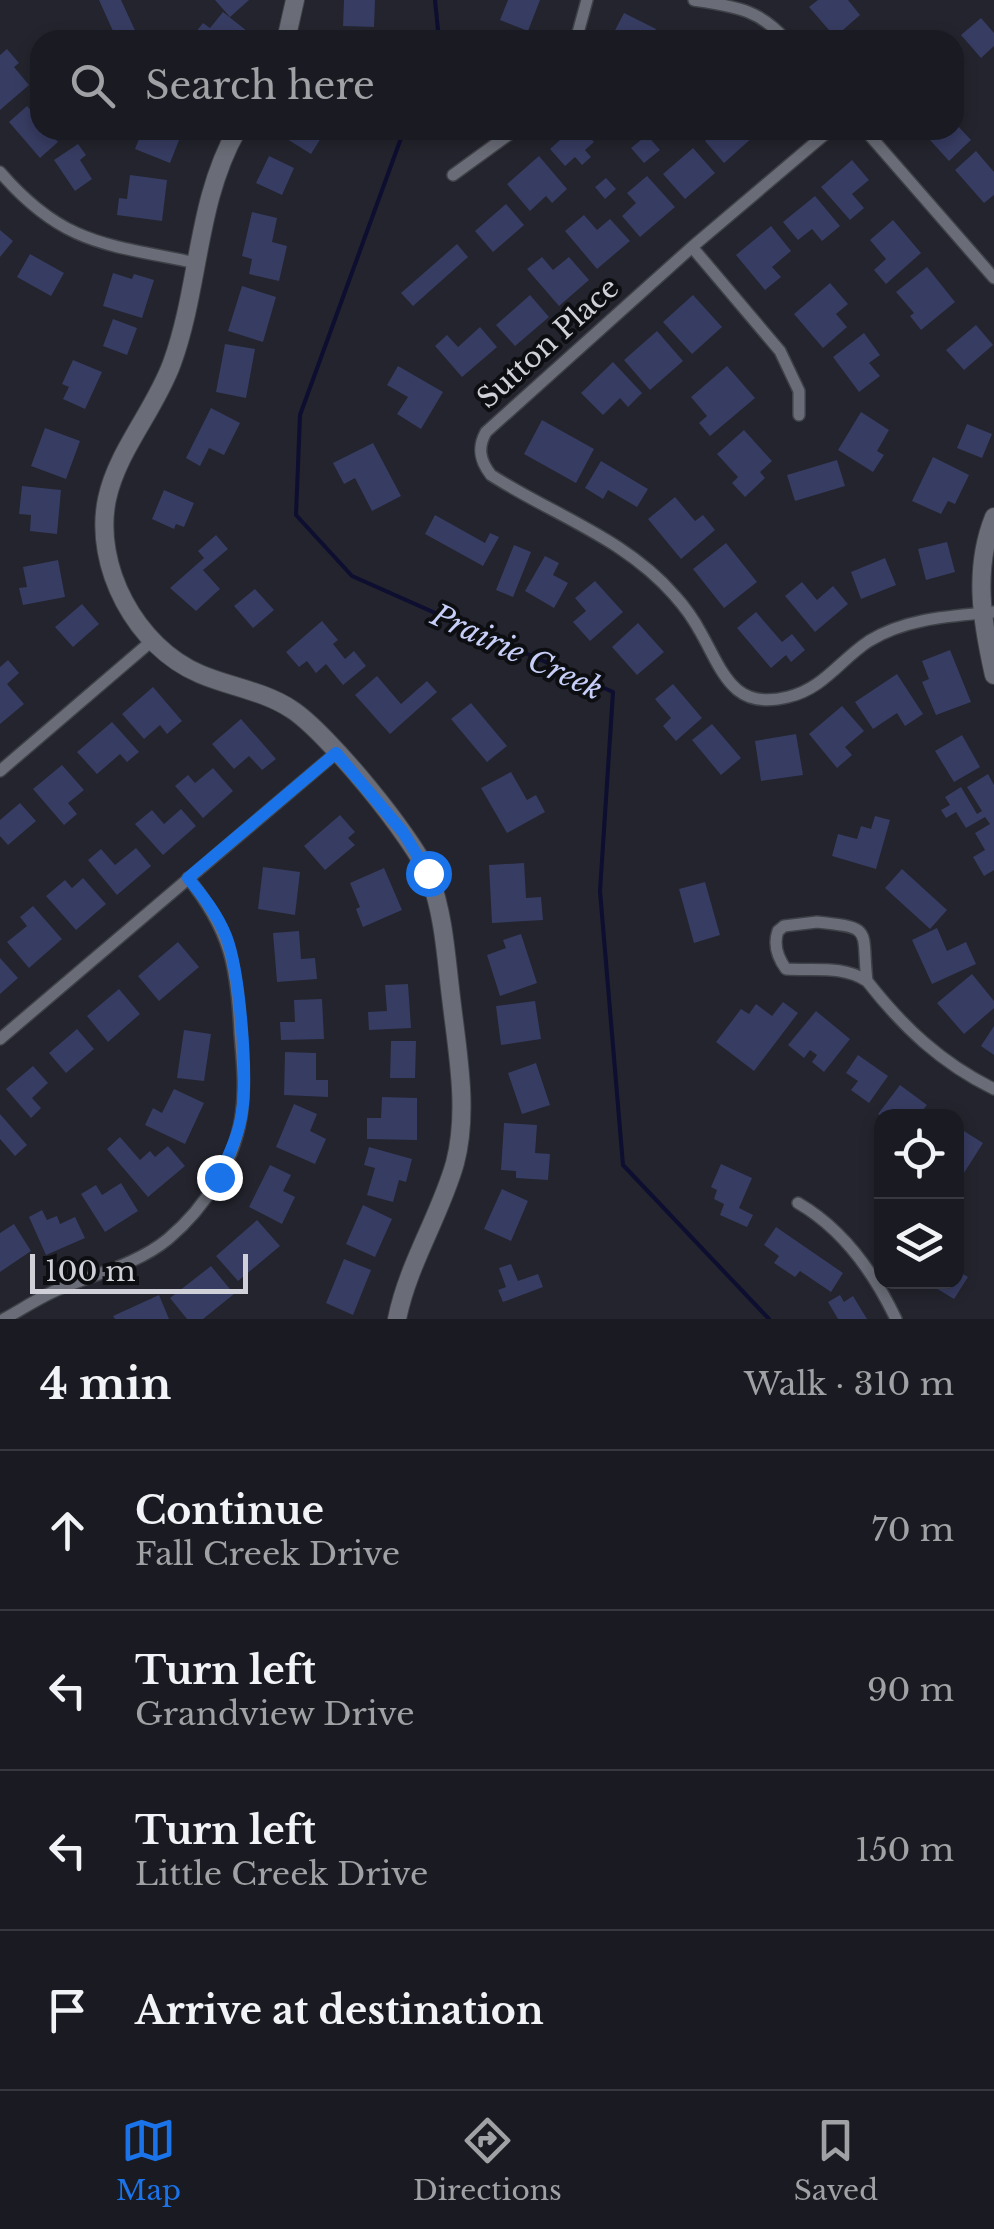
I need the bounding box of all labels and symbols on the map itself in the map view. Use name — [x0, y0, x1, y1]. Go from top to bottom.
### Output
street label: Sutton Place — [470, 270, 626, 416]
water label: Prairie Creek — [425, 596, 609, 708]
route start — [406, 851, 452, 897]
route end — [197, 1155, 243, 1201]
scale bar — [30, 1249, 248, 1294]

